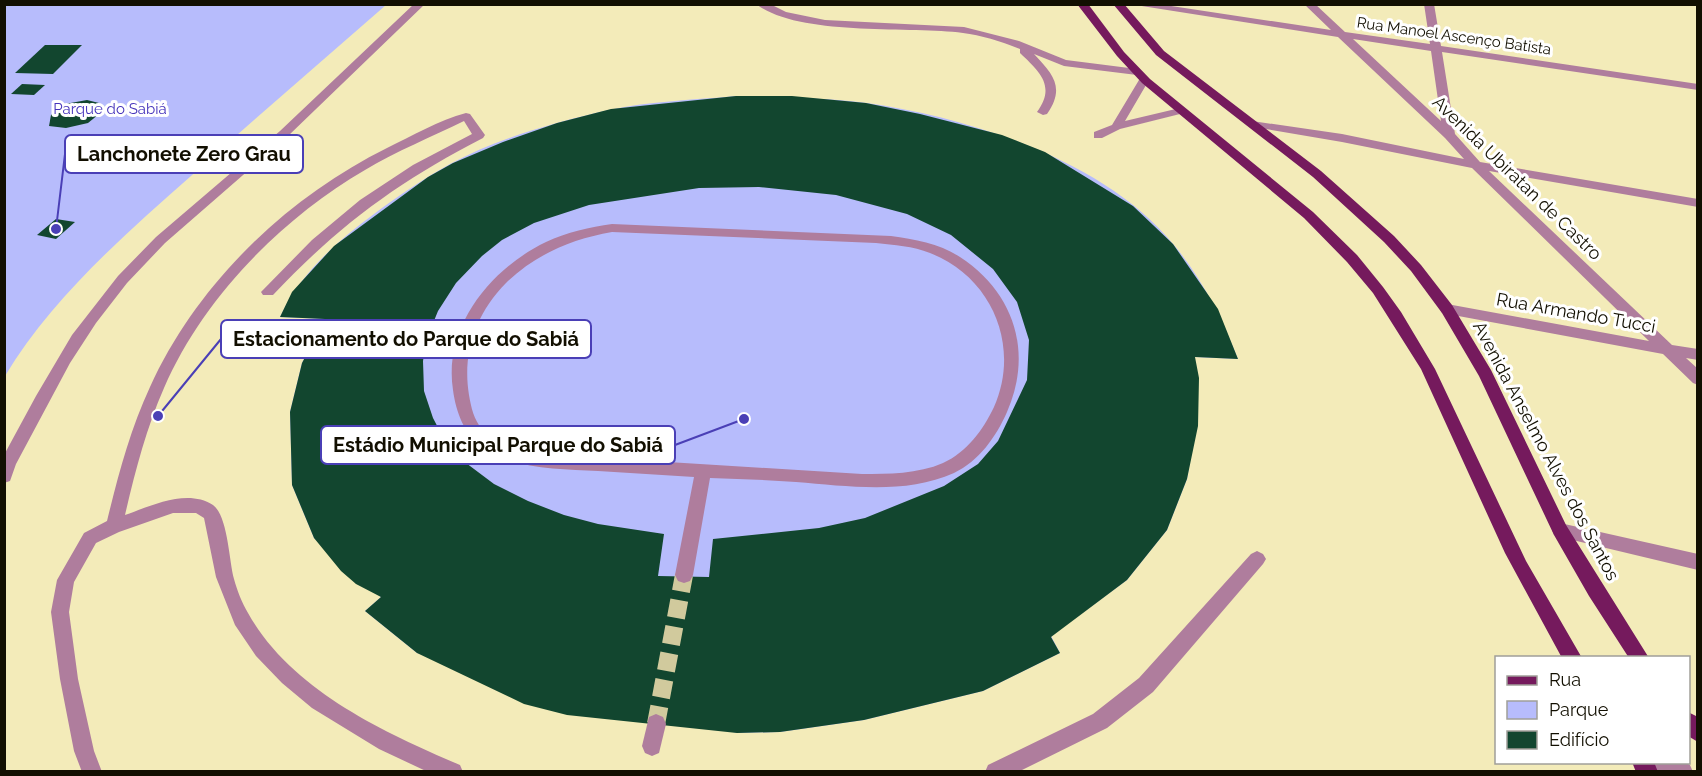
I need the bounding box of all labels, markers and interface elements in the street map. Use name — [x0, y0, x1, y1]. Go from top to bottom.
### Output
street label: Rua Manoel Ascenço Batista — [1356, 13, 1552, 59]
street label: Avenida Ubiratan de Castro — [1428, 91, 1606, 264]
park label: Parque do Sabiá — [53, 100, 167, 118]
callout: Lanchonete Zero Grau — [65, 135, 303, 173]
text: Lanchonete Zero Grau — [77, 142, 291, 166]
street label: Rua Armando Tucci — [1495, 288, 1657, 337]
street label: Avenida Anselmo Alves dos Santos — [1469, 318, 1624, 584]
callout: Estacionamento do Parque do Sabiá — [221, 320, 591, 358]
text: Estacionamento do Parque do Sabiá — [233, 327, 579, 351]
callout: Estádio Municipal Parque do Sabiá — [321, 426, 675, 464]
text: Estádio Municipal Parque do Sabiá — [333, 433, 663, 457]
legend — [1495, 656, 1690, 764]
text: Rua — [1549, 669, 1581, 690]
text: Parque — [1549, 699, 1609, 720]
text: Edifício — [1549, 729, 1609, 750]

